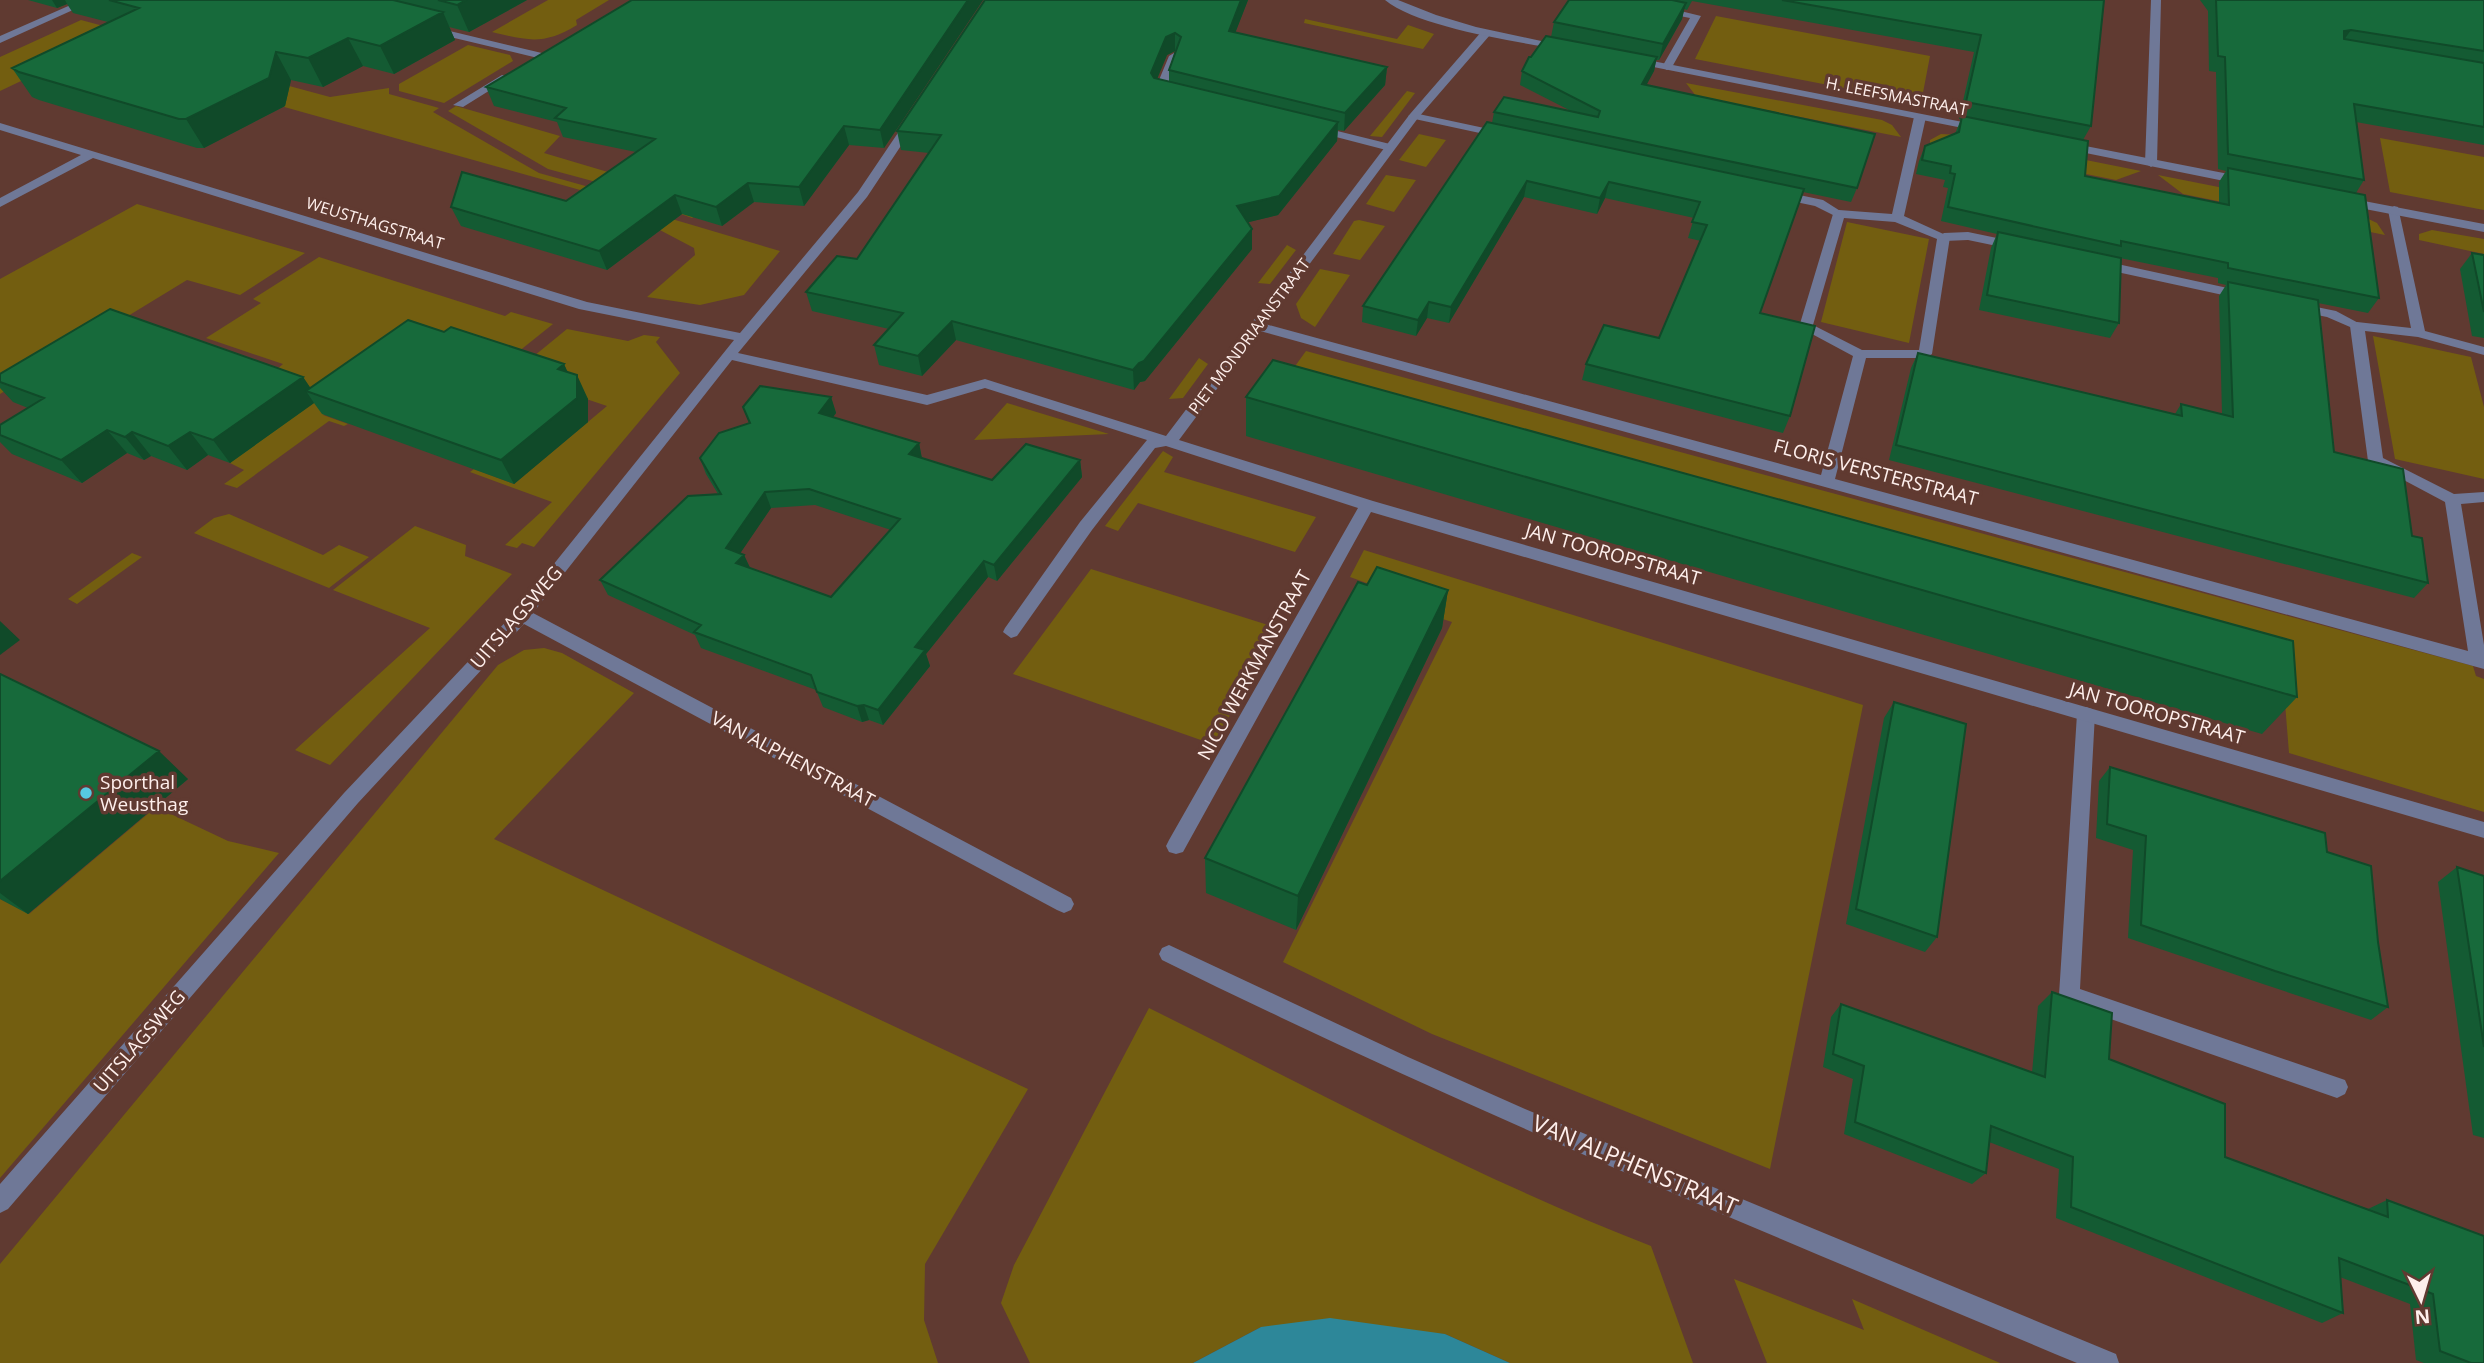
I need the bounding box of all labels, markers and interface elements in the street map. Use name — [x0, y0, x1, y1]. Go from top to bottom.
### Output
street label: H. LEEFSMASTRAAT — [1824, 71, 1970, 121]
street label: WEUSTHAGSTRAAT — [303, 192, 447, 254]
street label: PIET MONDRIAANSTRAAT — [1183, 254, 1315, 418]
street label: FLORIS VERSTERSTRAAT — [1771, 432, 1982, 512]
street label: JAN TOOROPSTRAAT — [1520, 516, 1704, 592]
street label: UITSLAGSWEG — [464, 560, 568, 674]
street label: NICO WERKMANSTRAAT — [1191, 565, 1317, 765]
street label: JAN TOOROPSTRAAT — [2064, 675, 2248, 751]
street label: VAN ALPHENSTRAAT — [707, 705, 880, 813]
place label: Sporthal Weusthag — [100, 769, 188, 817]
marker: Sporthal Weusthag — [78, 785, 94, 801]
street label: UITSLAGSWEG — [87, 984, 191, 1098]
street label: VAN ALPHENSTRAAT — [1528, 1106, 1743, 1222]
north arrow — [2386, 1265, 2456, 1335]
text: N — [2414, 1303, 2431, 1331]

